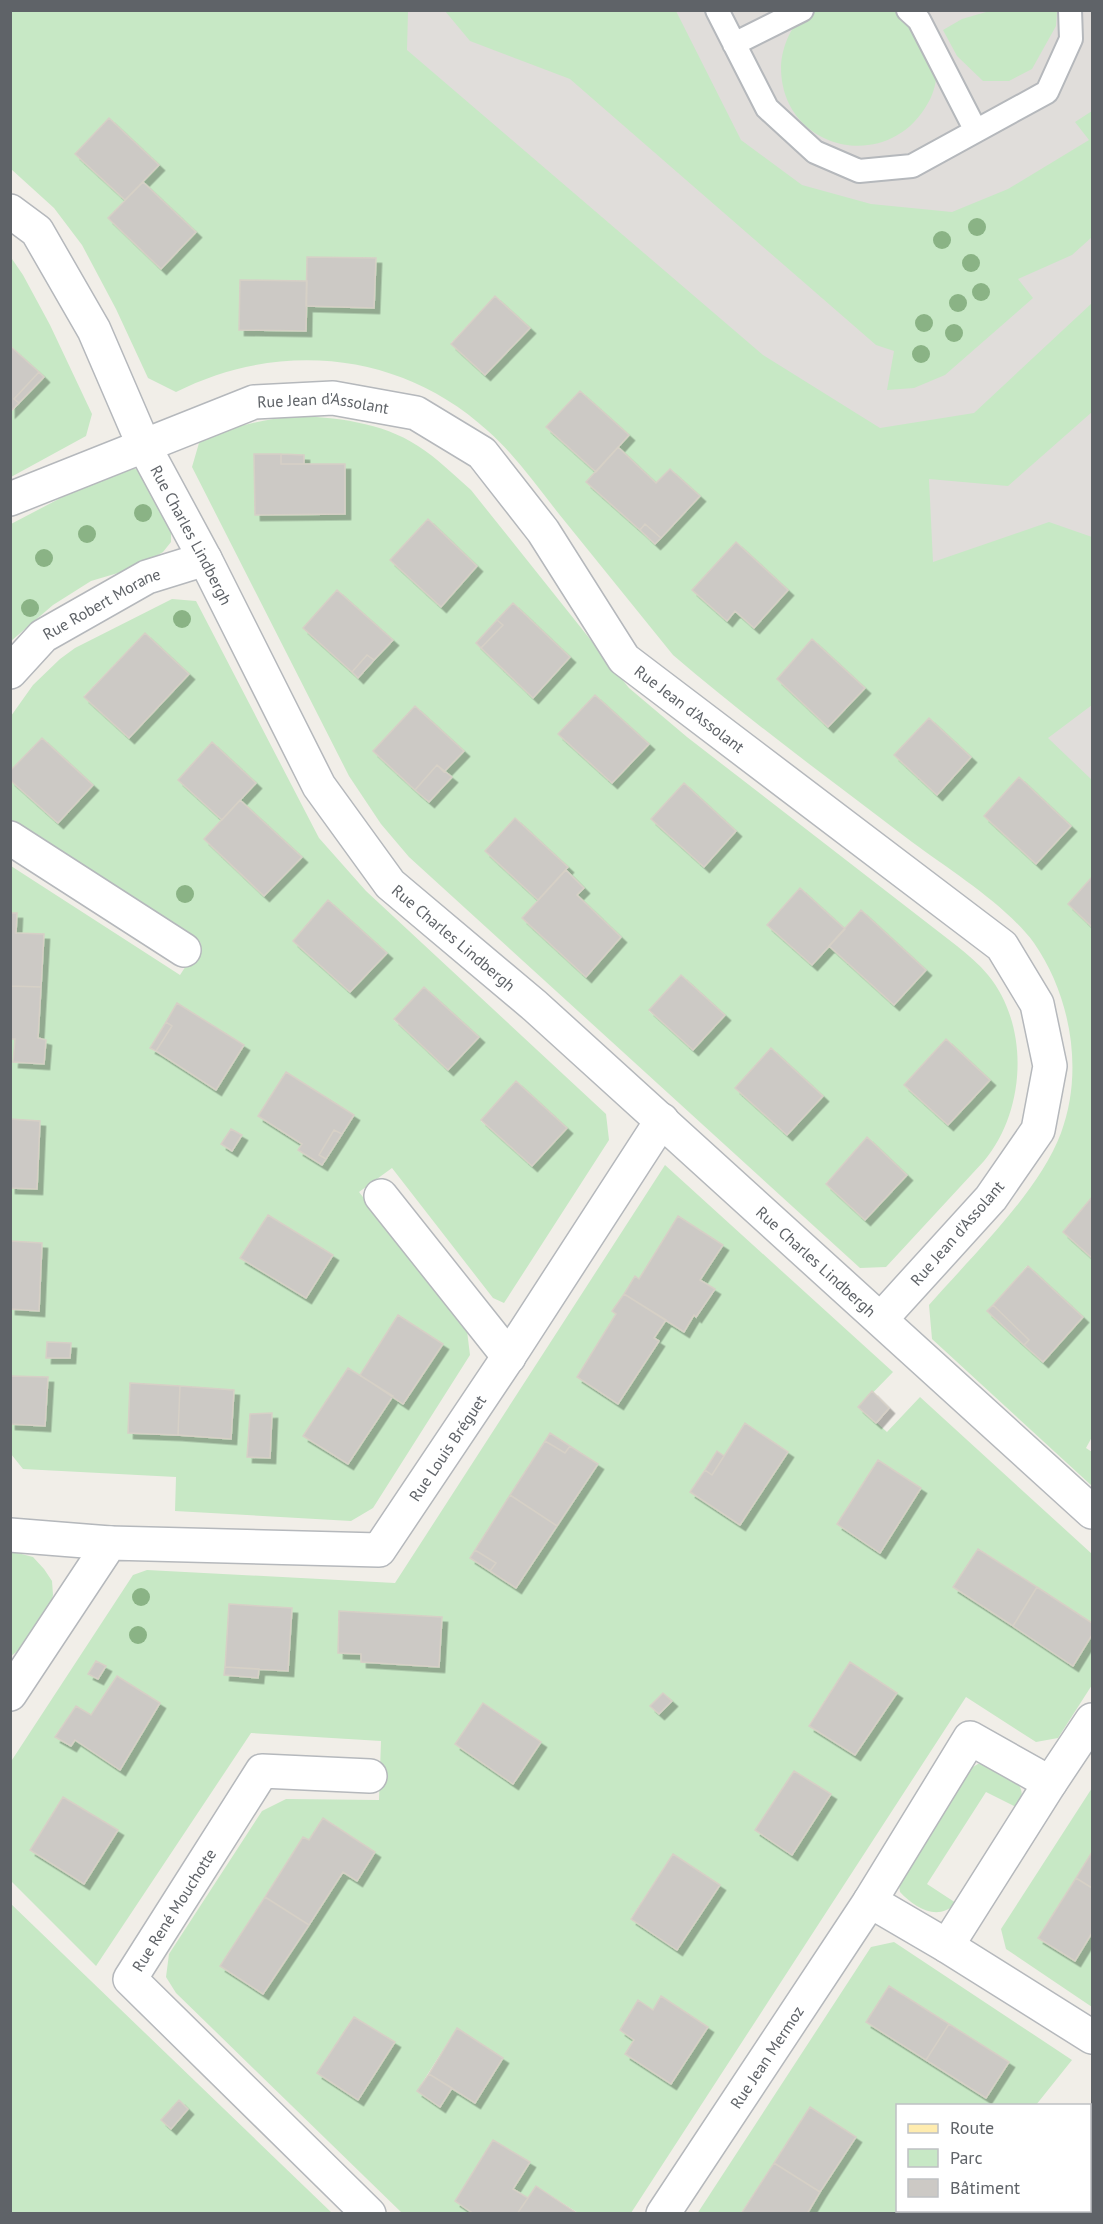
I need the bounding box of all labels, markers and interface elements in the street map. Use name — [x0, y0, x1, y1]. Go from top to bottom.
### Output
street label: Rue Jean d'Assolant — [257, 388, 391, 418]
street label: Rue Charles Lindbergh — [146, 462, 236, 608]
street label: Rue Robert Morane — [39, 563, 163, 644]
street label: Rue Jean d'Assolant — [631, 661, 749, 757]
street label: Rue Charles Lindbergh — [388, 880, 520, 995]
street label: Rue Jean d'Assolant — [906, 1176, 1008, 1290]
street label: Rue Charles Lindbergh — [752, 1202, 880, 1321]
street label: Rue Louis Bréguet — [405, 1391, 490, 1505]
street label: Rue René Mouchotte — [127, 1845, 220, 1975]
street label: Rue Jean Mermoz — [726, 2002, 808, 2112]
legend — [896, 2104, 1091, 2212]
text: Route — [950, 2116, 994, 2139]
text: Parc — [950, 2146, 983, 2169]
text: Bâtiment — [950, 2176, 1020, 2199]

